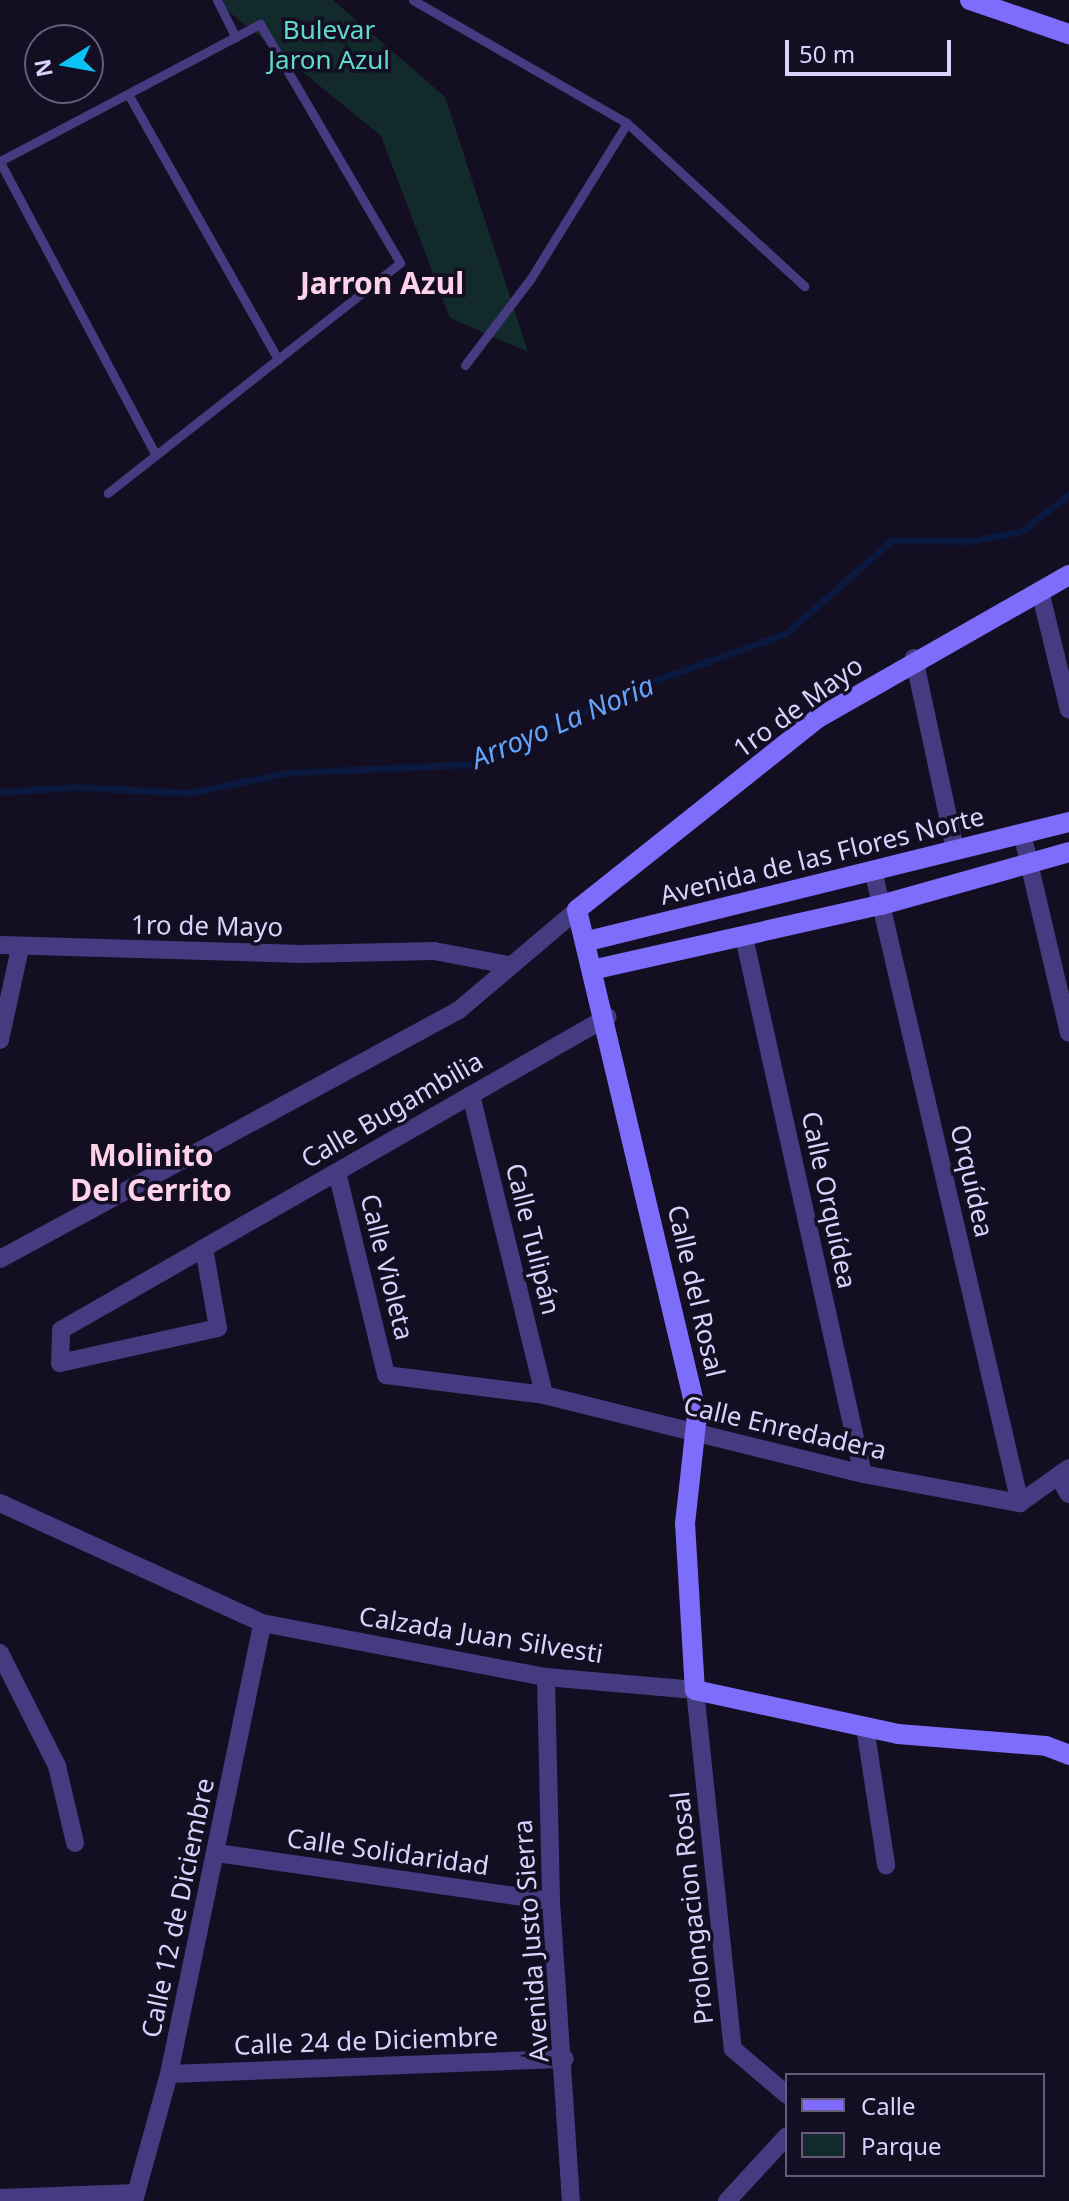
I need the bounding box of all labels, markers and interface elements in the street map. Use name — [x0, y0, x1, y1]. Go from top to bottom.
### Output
park label: Bulevar Jaron Azul — [268, 14, 390, 76]
north arrow — [24, 24, 104, 104]
scale bar — [789, 24, 955, 74]
text: 50 m — [799, 37, 855, 70]
text: N — [26, 57, 59, 80]
district label: Jarron Azul — [300, 265, 464, 301]
street label: 1ro de Mayo — [727, 650, 869, 764]
water label: Arroyo La Noria — [466, 667, 658, 775]
street label: Avenida de las Flores Norte — [657, 801, 987, 911]
street label: 1ro de Mayo — [131, 909, 283, 943]
street label: Calle Bugambilia — [296, 1045, 488, 1175]
street label: Calle Orquídea — [795, 1109, 863, 1291]
street label: Orquídea — [944, 1122, 1000, 1240]
district label: Molinito Del Cerrito — [70, 1137, 232, 1208]
street label: Calle Tulipán — [499, 1160, 567, 1318]
street label: Calle Violeta — [354, 1191, 420, 1343]
street label: Calle del Rosal — [661, 1202, 731, 1380]
street label: Calle Enredadera — [680, 1389, 890, 1467]
street label: Calzada Juan Silvesti — [357, 1600, 605, 1670]
street label: Calle 12 de Diciembre — [135, 1775, 221, 2041]
street label: Prolongacion Rosal — [664, 1790, 720, 2026]
street label: Avenida Justo Sierra — [507, 1819, 555, 2063]
street label: Calle Solidaridad — [285, 1822, 491, 1882]
street label: Calle 24 de Diciembre — [233, 2021, 499, 2061]
legend — [785, 2073, 1045, 2177]
text: Calle — [861, 2089, 916, 2122]
text: Parque — [861, 2129, 942, 2162]

